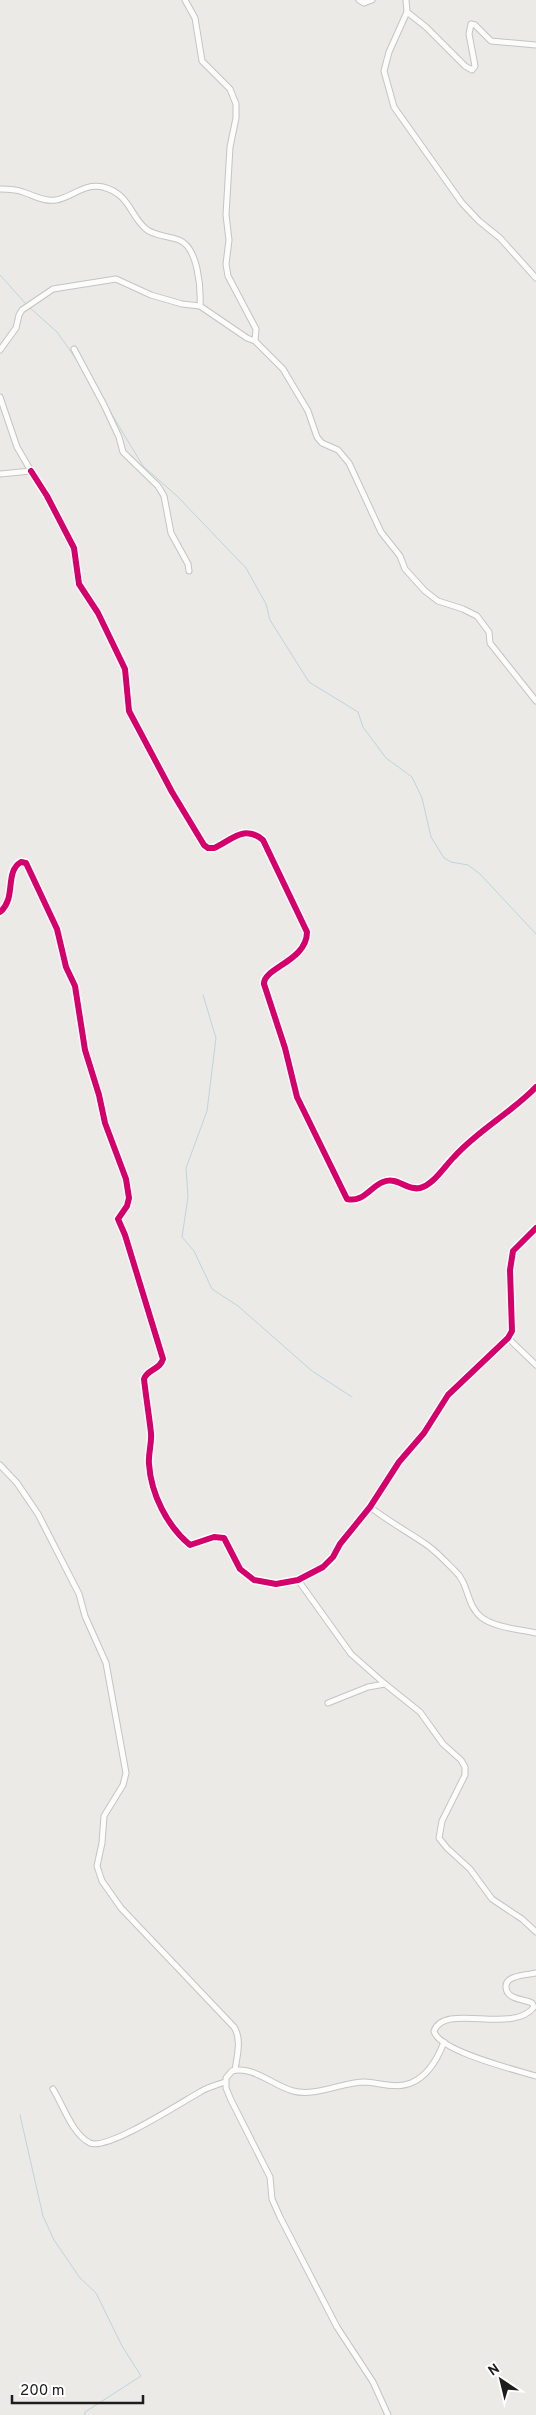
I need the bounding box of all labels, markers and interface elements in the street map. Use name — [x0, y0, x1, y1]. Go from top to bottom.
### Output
north arrow — [476, 2355, 526, 2405]
text: N — [485, 2361, 503, 2380]
scale bar — [12, 2372, 144, 2404]
text: 200 m — [20, 2382, 65, 2401]

